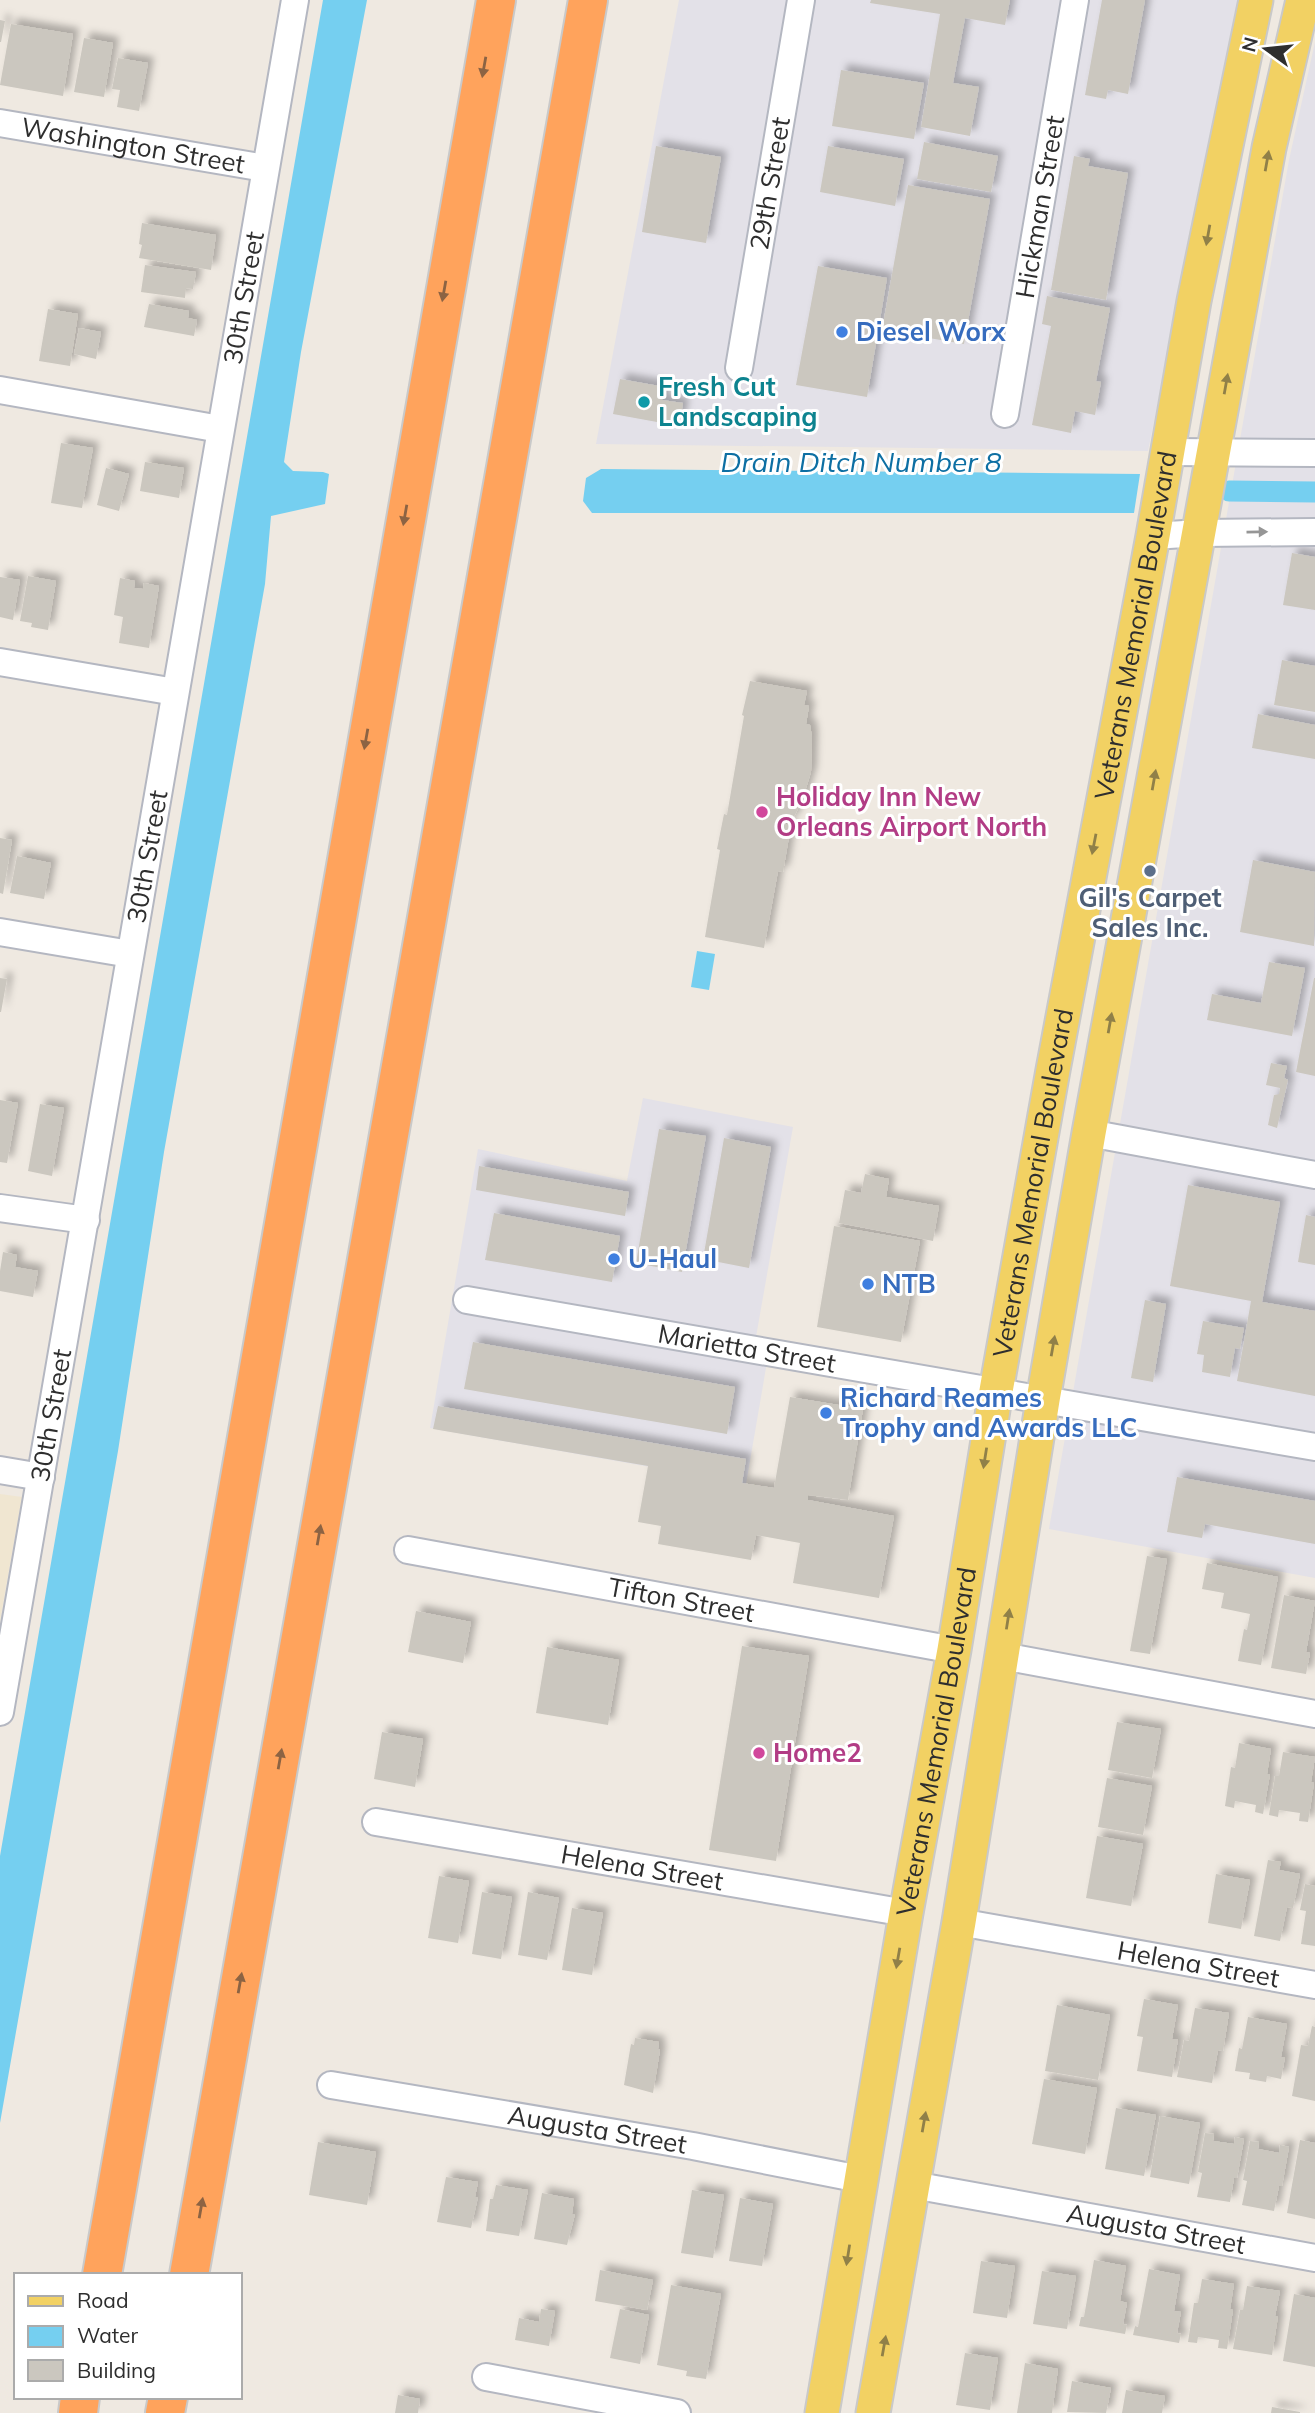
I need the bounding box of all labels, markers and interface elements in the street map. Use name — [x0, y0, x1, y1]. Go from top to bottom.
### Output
north arrow — [1231, 14, 1301, 84]
text: N — [1236, 35, 1263, 55]
one-way arrow — [478, 56, 489, 78]
street label: Washington Street — [19, 110, 247, 180]
street label: Hickman Street — [1008, 113, 1071, 301]
street label: 29th Street — [742, 115, 797, 252]
one-way arrow — [1261, 150, 1272, 172]
one-way arrow — [1202, 224, 1213, 246]
street label: 30th Street — [216, 229, 271, 367]
one-way arrow — [438, 280, 449, 302]
place label: Diesel Worx — [856, 315, 1006, 348]
marker: Diesel Worx — [834, 324, 850, 340]
place label: Fresh Cut Landscaping — [658, 370, 817, 433]
one-way arrow — [1221, 373, 1232, 395]
marker: Fresh Cut Landscaping — [636, 394, 652, 410]
water label: Drain Ditch Number 8 — [721, 444, 1002, 479]
street label: Veterans Memorial Boulevard — [1087, 448, 1184, 802]
one-way arrow — [399, 504, 410, 526]
one-way arrow — [1247, 527, 1269, 538]
one-way arrow — [360, 729, 371, 751]
one-way arrow — [1149, 769, 1160, 791]
place label: Holiday Inn New Orleans Airport North — [776, 780, 1047, 843]
street label: 30th Street — [119, 788, 175, 926]
marker: Holiday Inn New Orleans Airport North — [754, 804, 770, 820]
one-way arrow — [1089, 833, 1100, 855]
marker: Gil's Carpet Sales Inc. — [1142, 863, 1158, 879]
place label: Gil's Carpet Sales Inc. — [1078, 881, 1222, 944]
street label: Veterans Memorial Boulevard — [985, 1006, 1080, 1360]
one-way arrow — [1105, 1012, 1116, 1034]
place label: U-Haul — [628, 1242, 717, 1275]
marker: U-Haul — [606, 1251, 622, 1267]
place label: NTB — [882, 1267, 936, 1300]
marker: NTB — [860, 1276, 876, 1292]
street label: Marietta Street — [655, 1316, 838, 1380]
one-way arrow — [1047, 1335, 1058, 1357]
street label: 30th Street — [23, 1346, 78, 1484]
place label: Richard Reames Trophy and Awards LLC — [840, 1381, 1137, 1444]
marker: Richard Reames Trophy and Awards LLC — [818, 1405, 834, 1421]
one-way arrow — [979, 1447, 990, 1469]
one-way arrow — [314, 1524, 325, 1546]
street label: Veterans Memorial Boulevard — [889, 1565, 983, 1919]
street label: Tifton Street — [606, 1570, 757, 1629]
one-way arrow — [1003, 1608, 1014, 1630]
place label: Home2 — [773, 1736, 862, 1769]
marker: Home2 — [751, 1745, 767, 1761]
one-way arrow — [275, 1748, 286, 1770]
street label: Helena Street — [559, 1837, 726, 1897]
street label: Helena Street — [1115, 1933, 1282, 1994]
one-way arrow — [892, 1948, 903, 1970]
one-way arrow — [235, 1972, 246, 1994]
street label: Augusta Street — [505, 2098, 689, 2161]
one-way arrow — [919, 2111, 930, 2133]
one-way arrow — [196, 2196, 207, 2218]
street label: Augusta Street — [1064, 2196, 1248, 2261]
one-way arrow — [842, 2244, 853, 2266]
legend — [14, 2273, 242, 2399]
text: Road — [77, 2287, 128, 2313]
text: Water — [77, 2322, 138, 2348]
one-way arrow — [879, 2335, 890, 2357]
text: Building — [77, 2357, 156, 2383]

